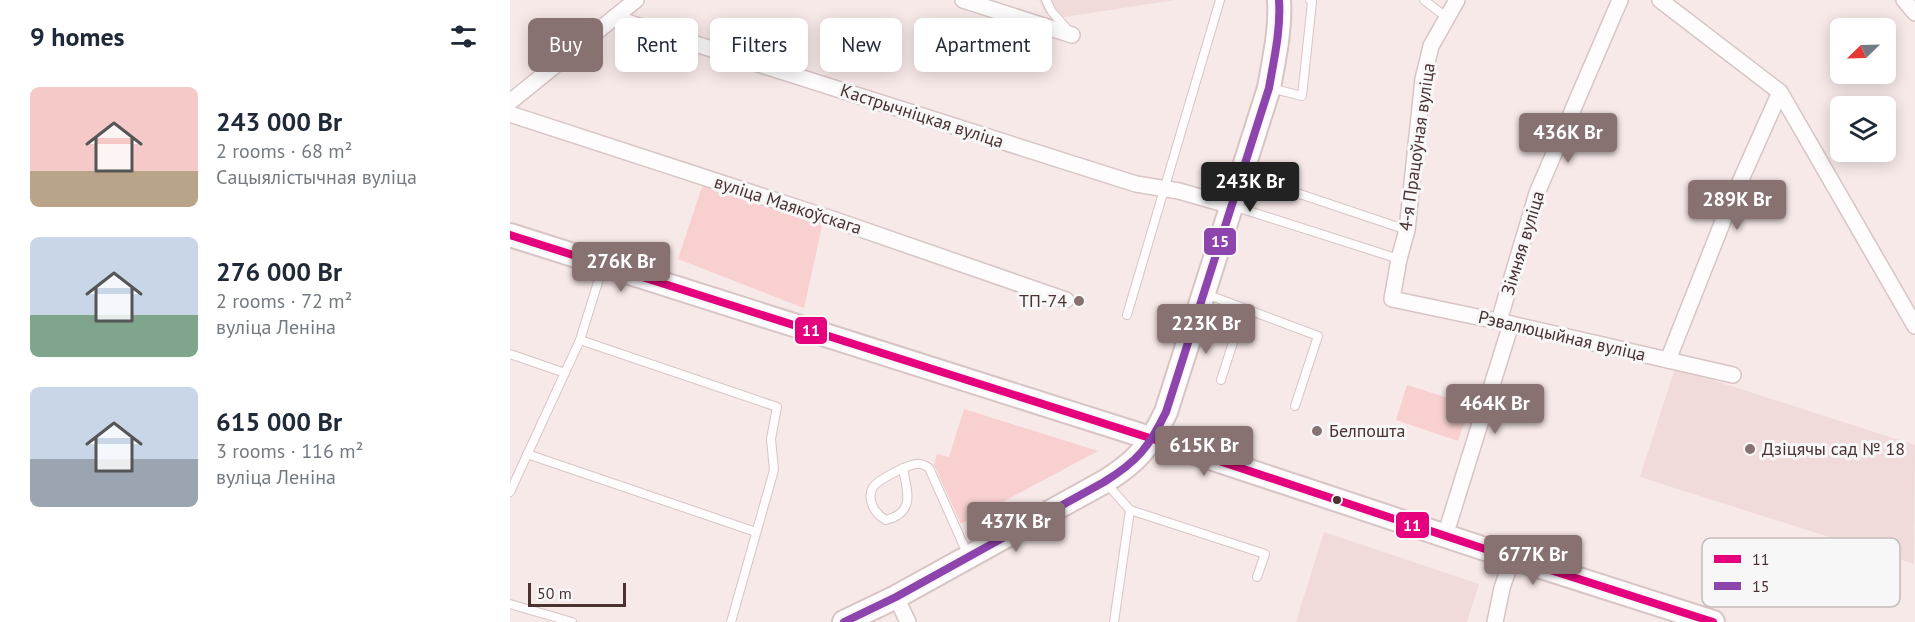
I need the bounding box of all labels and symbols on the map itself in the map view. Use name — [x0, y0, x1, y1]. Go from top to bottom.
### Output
north arrow — [1830, 18, 1896, 84]
street label: 4-я Працоўная вуліца — [1393, 61, 1440, 233]
street label: Кастрычніцкая вуліца — [838, 78, 1007, 153]
pin: 436K Br — [1513, 113, 1623, 164]
pin: 243K Br — [1195, 162, 1305, 213]
street label: вуліца Маякоўскага — [712, 170, 865, 239]
pin: 289K Br — [1682, 180, 1792, 231]
street label: Зімняя вуліца — [1496, 188, 1549, 298]
line badge: 15 — [1203, 227, 1237, 256]
text: 15 — [1211, 231, 1229, 251]
pin: 276K Br — [566, 242, 676, 293]
place label: ТП-74 — [1019, 289, 1067, 312]
marker: ТП-74 — [1072, 294, 1086, 308]
pin: 223K Br — [1151, 304, 1261, 355]
street label: Рэвалюцыйная вуліца — [1476, 305, 1648, 366]
line badge: 11 — [794, 316, 828, 345]
text: 11 — [802, 320, 820, 340]
pin: 464K Br — [1440, 384, 1550, 435]
place label: Белпошта — [1329, 419, 1405, 442]
marker: Белпошта — [1310, 424, 1324, 438]
pin: 615K Br — [1149, 426, 1259, 477]
place label: Дзіцячы сад № 18 — [1762, 437, 1905, 460]
marker: Дзіцячы сад № 18 — [1743, 442, 1757, 456]
unlabelled marker — [1331, 494, 1343, 506]
pin: 437K Br — [961, 502, 1071, 553]
line badge: 11 — [1395, 511, 1430, 539]
text: 11 — [1403, 515, 1421, 535]
pin: 677K Br — [1478, 535, 1588, 586]
legend — [1702, 538, 1900, 607]
text: 11 — [1752, 549, 1769, 569]
text: 15 — [1752, 576, 1769, 596]
scale bar — [528, 580, 626, 608]

